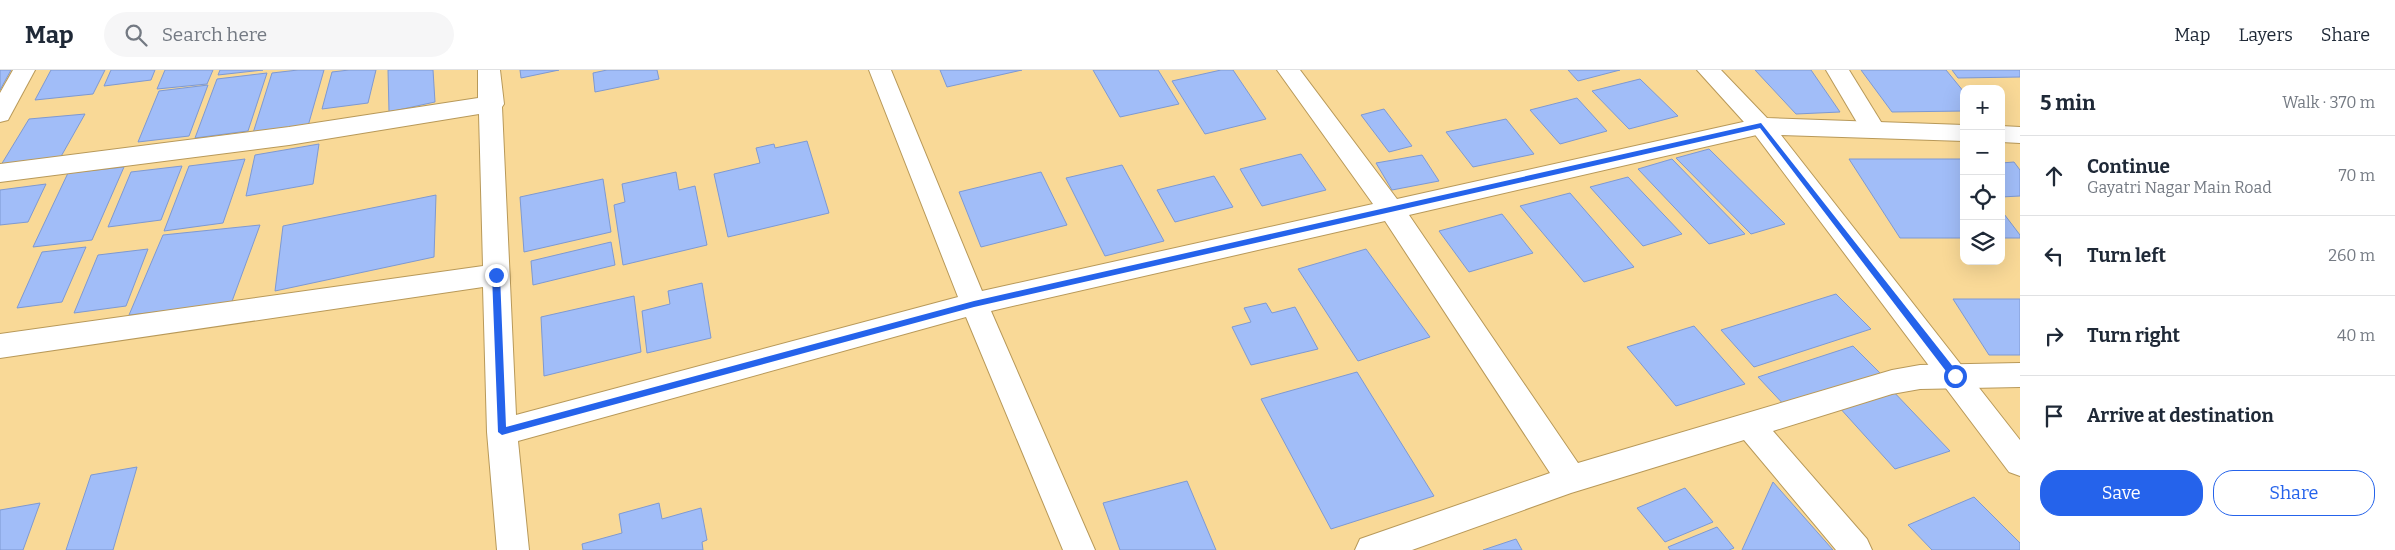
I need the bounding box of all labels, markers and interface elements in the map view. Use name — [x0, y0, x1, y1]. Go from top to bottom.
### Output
search box — [104, 12, 454, 57]
text: Map — [25, 21, 74, 49]
icon: search — [122, 21, 150, 49]
text: Search here — [162, 23, 267, 46]
text: Map — [2174, 24, 2210, 46]
text: Layers — [2238, 24, 2293, 46]
text: Share — [2321, 24, 2370, 46]
map controls — [1960, 85, 2005, 265]
button: + — [1960, 85, 2005, 130]
text: 5 min — [2040, 90, 2096, 116]
text: Walk · 370 m — [2282, 93, 2375, 112]
button: − — [1960, 130, 2005, 175]
text: Continue — [2087, 155, 2170, 178]
icon: ahead — [2040, 162, 2068, 190]
text: 70 m — [2339, 166, 2375, 185]
button: locate — [1960, 175, 2005, 220]
text: Gayatri Nagar Main Road — [2087, 178, 2272, 197]
button: layers — [1960, 220, 2005, 265]
icon: left — [2040, 242, 2068, 270]
text: Turn left — [2087, 244, 2166, 267]
text: 260 m — [2328, 246, 2375, 265]
route end — [485, 264, 508, 287]
icon: right — [2040, 322, 2068, 350]
text: Turn right — [2087, 324, 2180, 347]
text: 40 m — [2337, 326, 2375, 345]
route start — [1944, 365, 1967, 388]
icon: arrive — [2040, 402, 2068, 430]
text: Arrive at destination — [2087, 404, 2274, 427]
button: Save — [2040, 470, 2203, 516]
button: Share — [2213, 470, 2375, 516]

